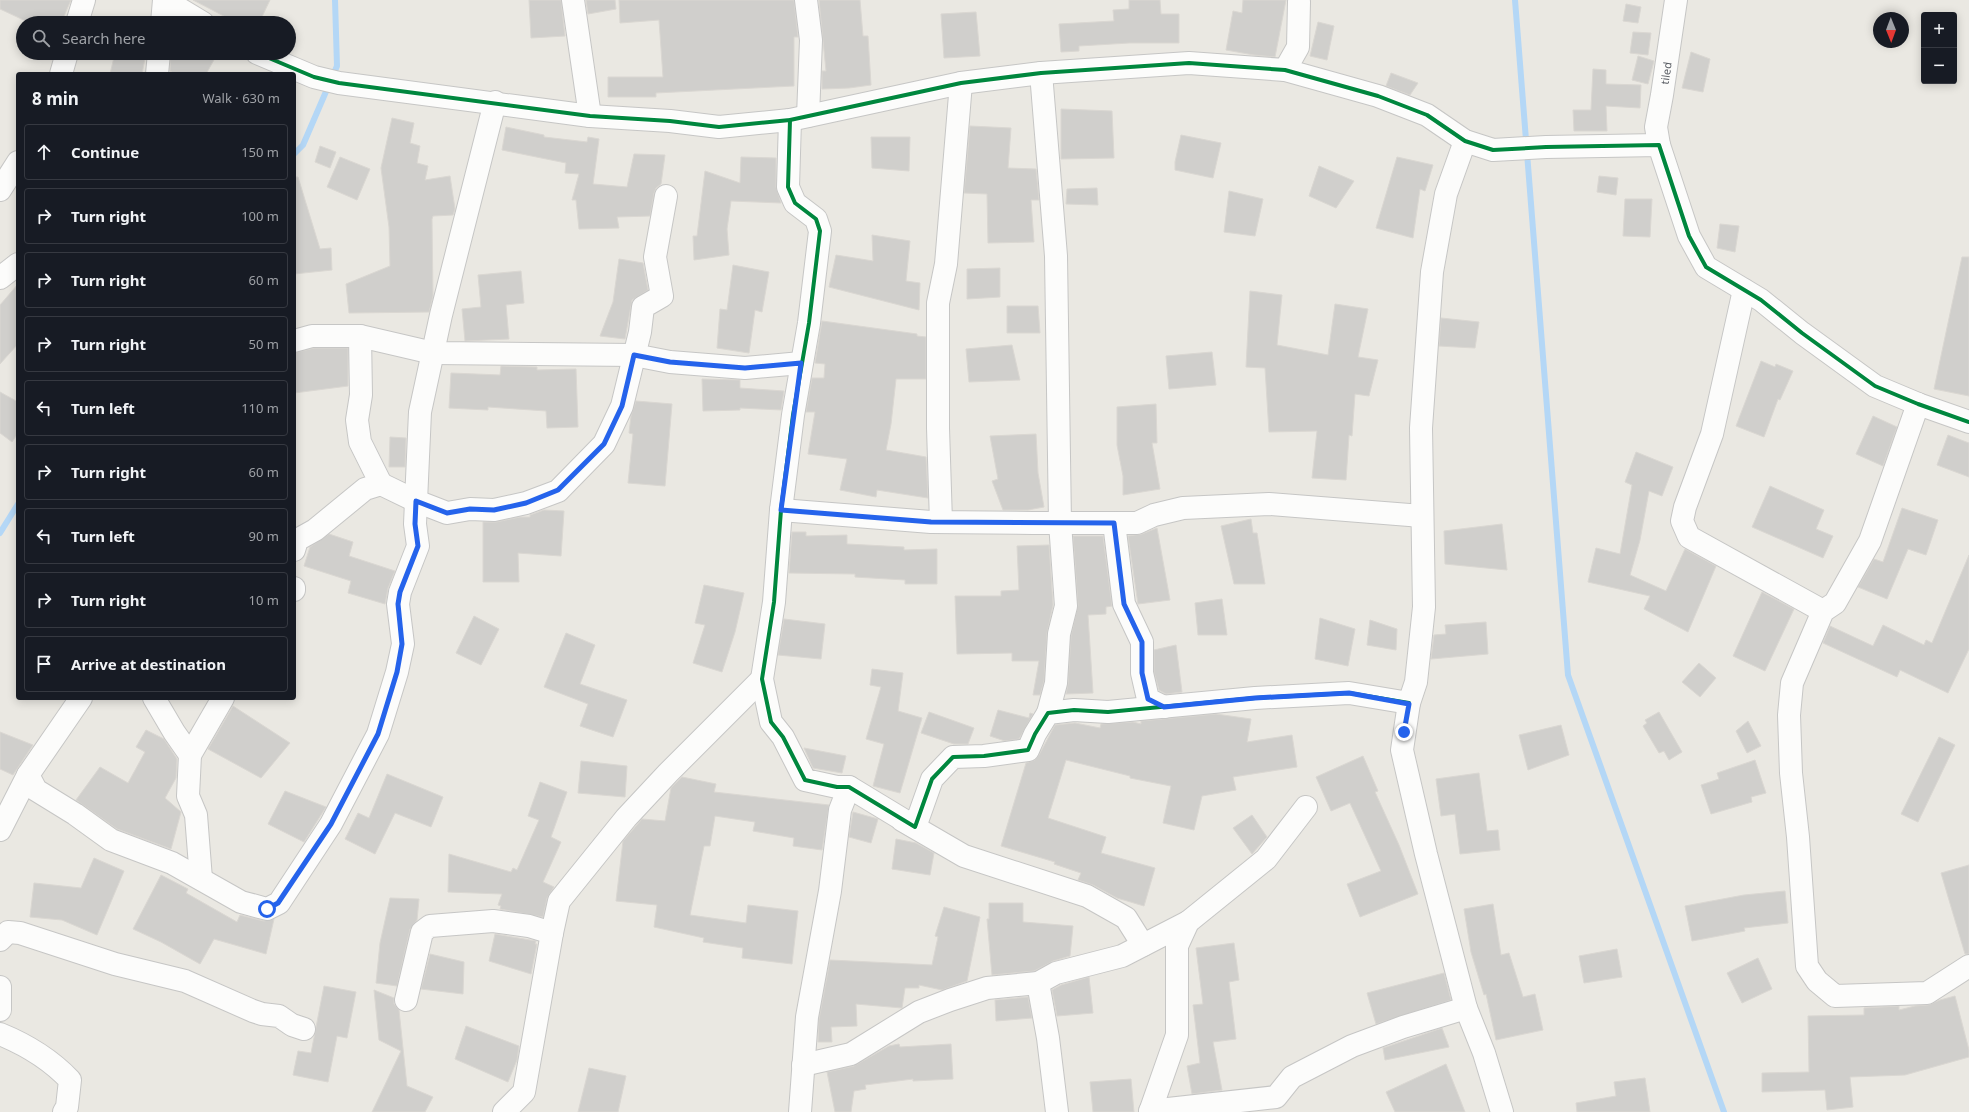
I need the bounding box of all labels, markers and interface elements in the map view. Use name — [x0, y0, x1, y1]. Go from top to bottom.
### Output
north arrow — [1873, 12, 1909, 48]
map controls — [1921, 12, 1957, 84]
button: + — [1921, 12, 1957, 48]
search box — [16, 16, 296, 60]
icon: search — [30, 27, 52, 49]
text: Search here — [62, 28, 145, 48]
button: − — [1921, 48, 1957, 84]
street label: tiled — [1656, 61, 1674, 85]
text: 8 min — [32, 87, 79, 110]
text: Walk · 630 m — [202, 89, 280, 107]
icon: ahead — [33, 141, 55, 163]
text: Continue — [71, 142, 139, 162]
text: 150 m — [241, 143, 279, 161]
icon: right — [33, 205, 55, 227]
text: Turn right — [71, 206, 146, 226]
text: 100 m — [241, 207, 279, 225]
icon: right — [33, 269, 55, 291]
text: Turn right — [71, 270, 146, 290]
text: 60 m — [249, 271, 279, 289]
icon: right — [33, 333, 55, 355]
text: Turn right — [71, 334, 146, 354]
text: 50 m — [249, 335, 279, 353]
icon: left — [33, 397, 55, 419]
text: Turn left — [71, 398, 135, 418]
text: 110 m — [241, 399, 279, 417]
icon: right — [33, 461, 55, 483]
text: Turn right — [71, 462, 146, 482]
text: 60 m — [249, 463, 279, 481]
icon: left — [33, 525, 55, 547]
text: Turn left — [71, 526, 135, 546]
text: 90 m — [249, 527, 279, 545]
icon: right — [33, 589, 55, 611]
text: Turn right — [71, 590, 146, 610]
text: 10 m — [249, 591, 279, 609]
icon: arrive — [33, 653, 55, 675]
text: Arrive at destination — [71, 654, 226, 674]
route end — [1395, 723, 1413, 741]
route start — [258, 900, 276, 918]

